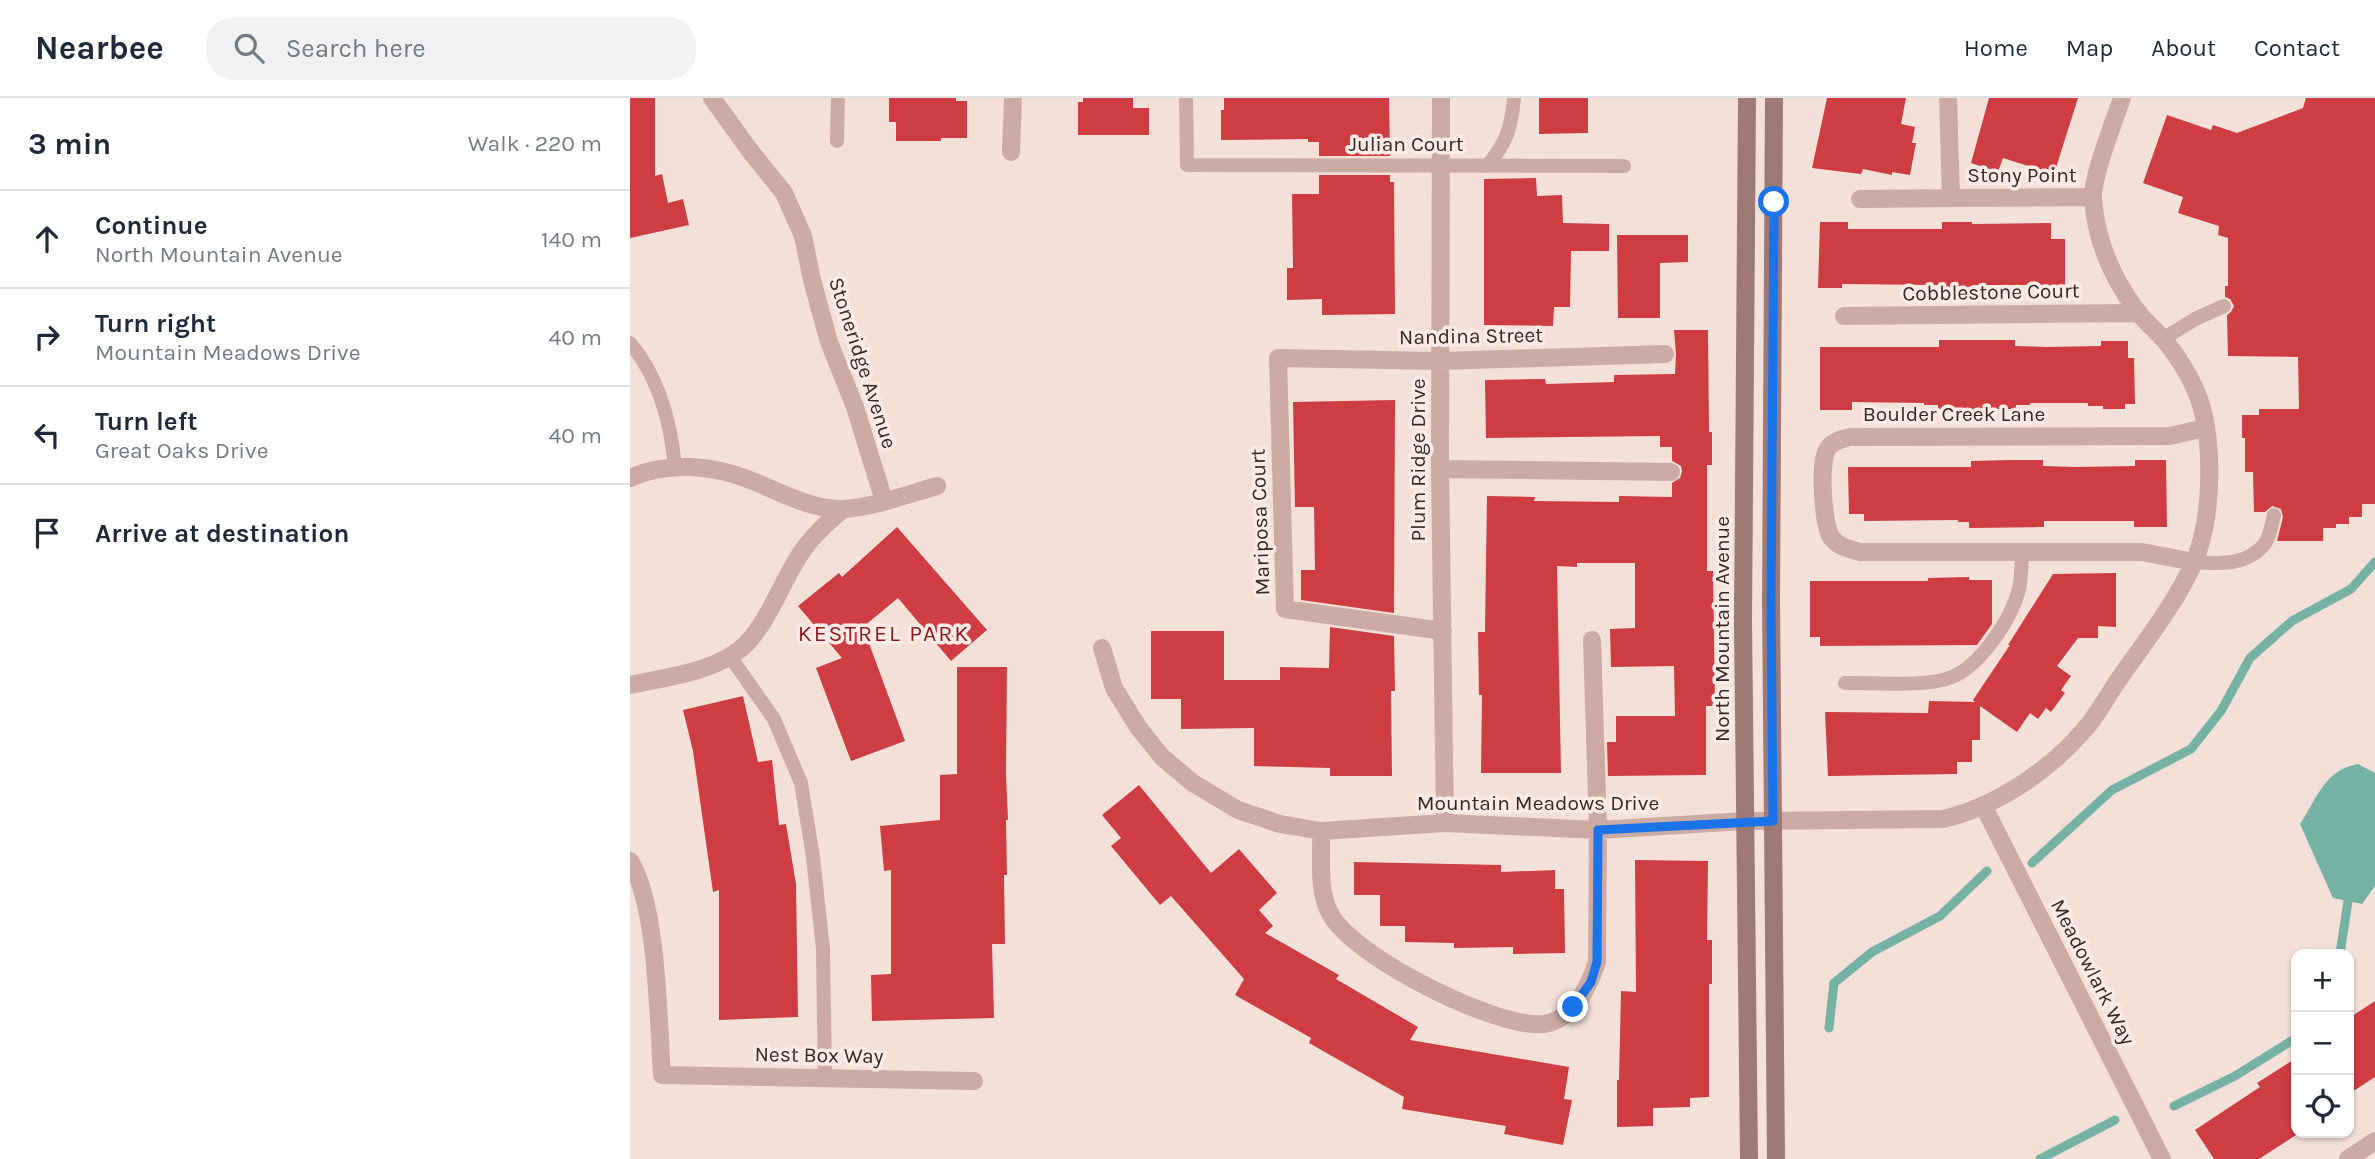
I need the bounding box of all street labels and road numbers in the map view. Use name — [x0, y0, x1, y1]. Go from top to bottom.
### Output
street label: Julian Court — [1348, 132, 1464, 156]
street label: Stony Point — [1967, 163, 2077, 187]
street label: Stoneridge Avenue — [824, 274, 902, 452]
street label: Cobblestone Court — [1902, 278, 2080, 306]
street label: Nandina Street — [1399, 323, 1543, 349]
street label: Plum Ridge Drive — [1406, 378, 1430, 542]
street label: Boulder Creek Lane — [1863, 402, 2045, 426]
street label: Mariposa Court — [1245, 448, 1275, 596]
street label: North Mountain Avenue — [1710, 516, 1734, 742]
street label: Mountain Meadows Drive — [1417, 791, 1659, 815]
street label: Meadowlark Way — [2046, 895, 2140, 1049]
street label: Nest Box Way — [754, 1042, 884, 1068]

